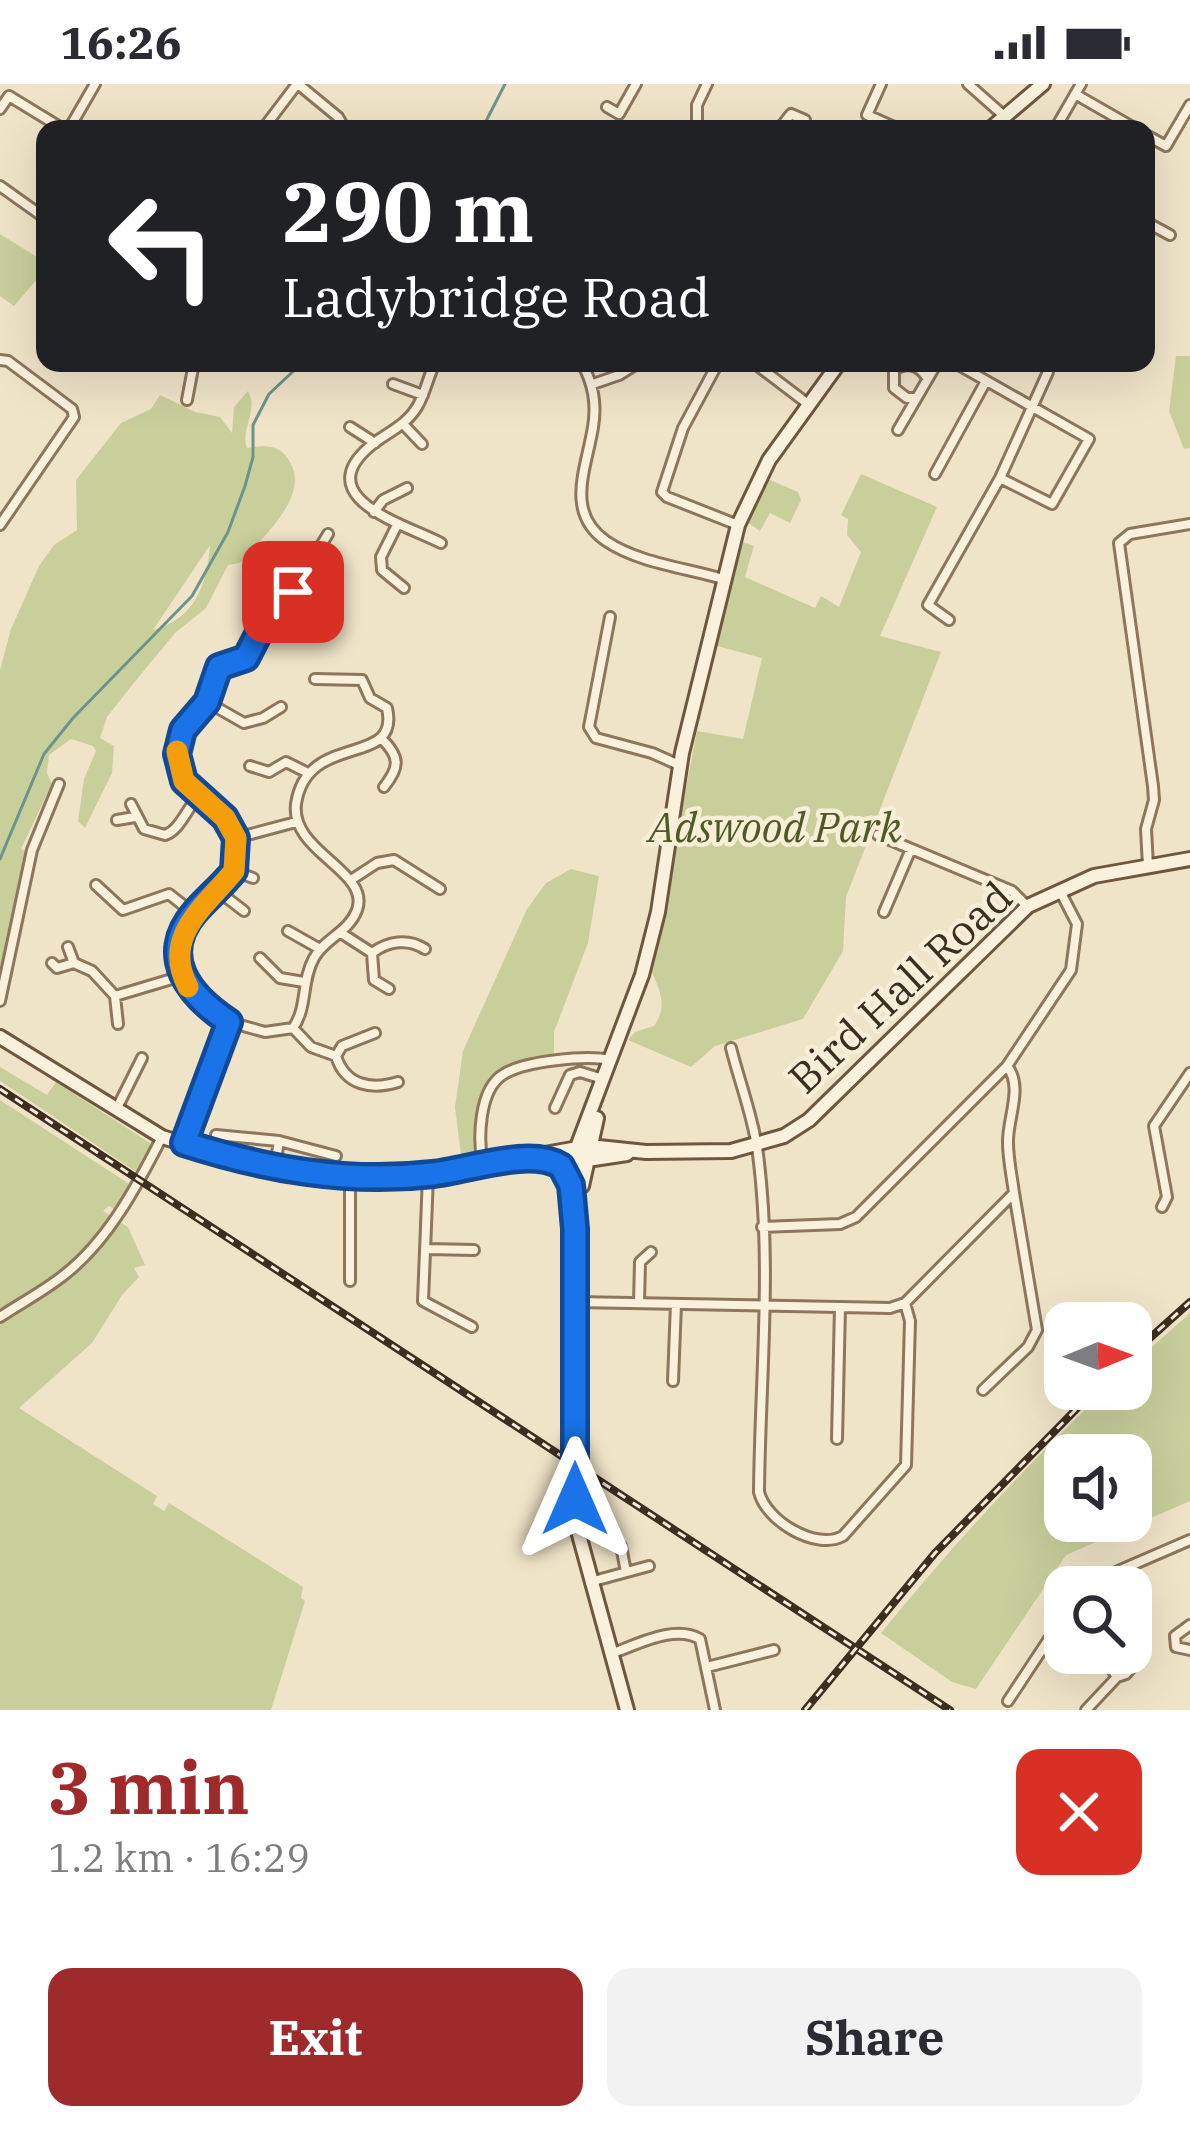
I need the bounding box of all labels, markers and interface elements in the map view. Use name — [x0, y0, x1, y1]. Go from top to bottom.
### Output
text: 16:26 — [60, 13, 182, 71]
text: 290 m — [282, 156, 534, 265]
icon: left — [84, 168, 240, 324]
text: Ladybridge Road — [282, 262, 711, 332]
pin — [242, 541, 344, 643]
icon: arrive — [260, 559, 326, 625]
park label: Adswood Park — [645, 799, 903, 854]
street label: Bird Hall Road — [777, 869, 1023, 1105]
north arrow — [1044, 1302, 1152, 1410]
map controls — [1044, 1302, 1152, 1674]
button: sound — [1044, 1434, 1152, 1542]
position arrow — [512, 1436, 638, 1562]
button: search — [1044, 1566, 1152, 1674]
text: 3 min — [48, 1740, 250, 1834]
button: close — [1016, 1749, 1142, 1875]
text: 1.2 km · 16:29 — [48, 1832, 310, 1883]
button: Exit — [48, 1968, 583, 2106]
button: Share — [607, 1968, 1142, 2106]

